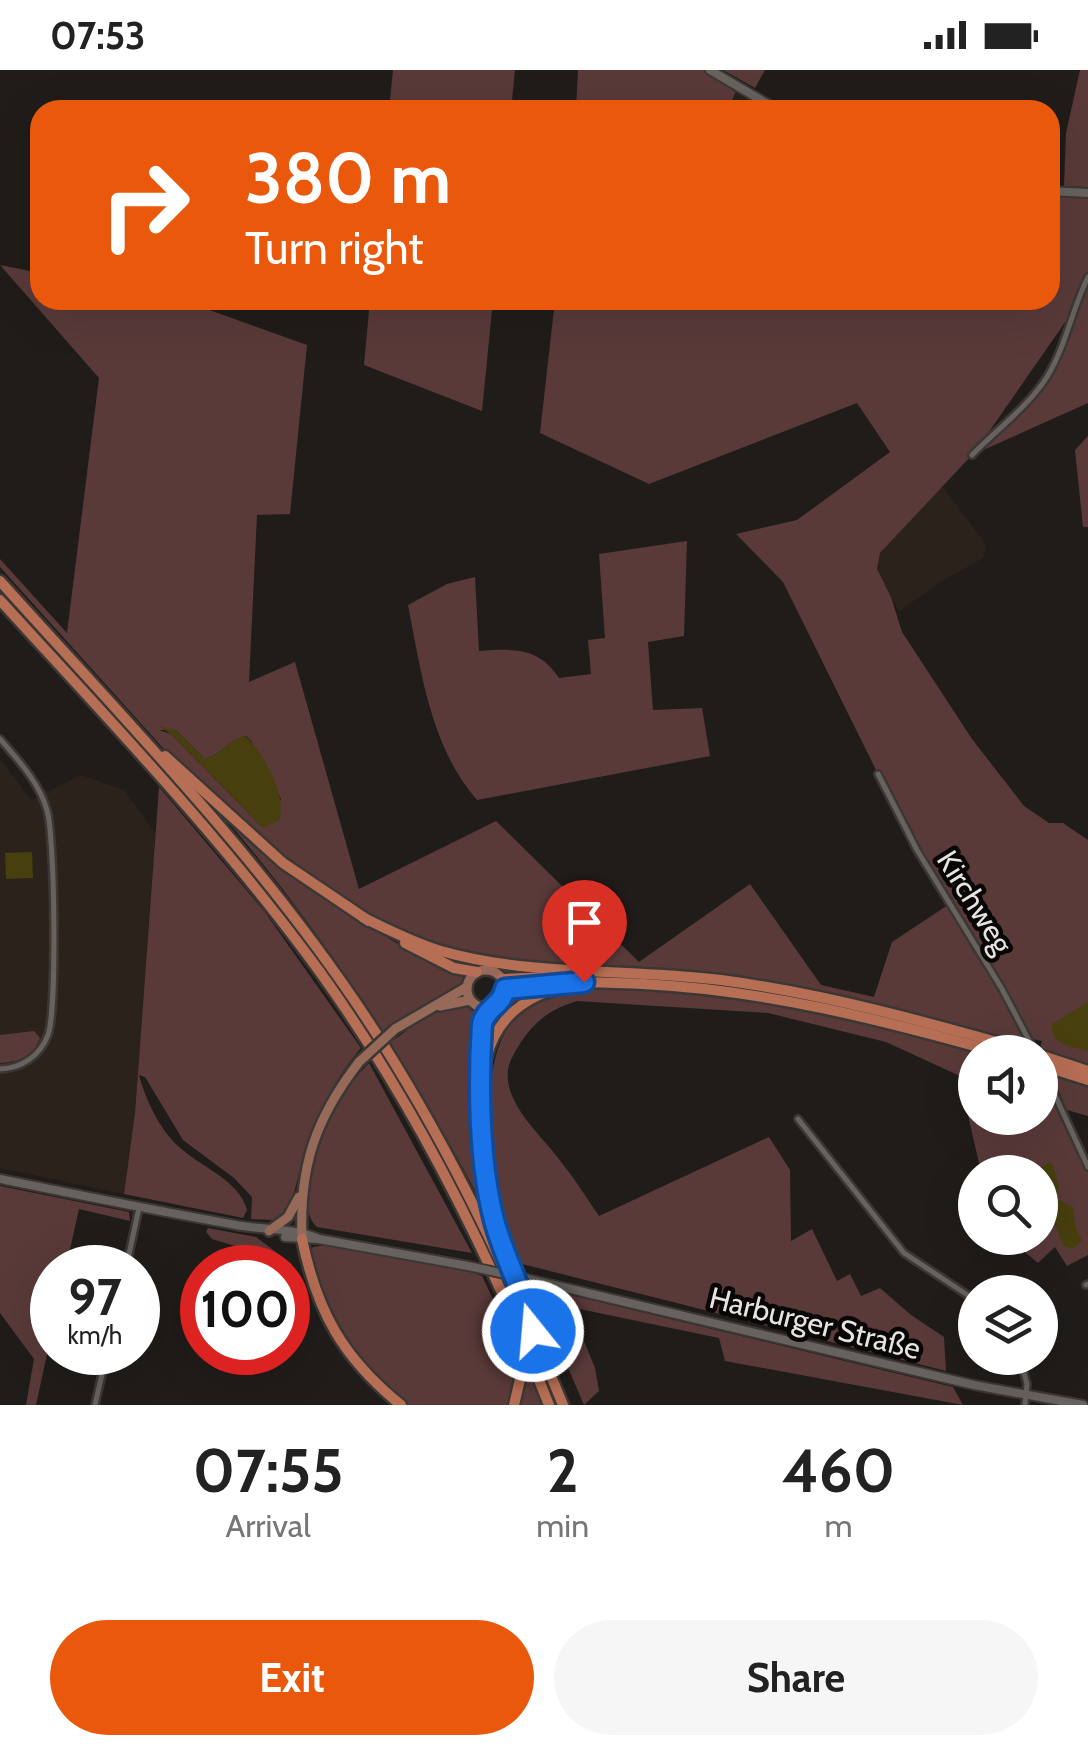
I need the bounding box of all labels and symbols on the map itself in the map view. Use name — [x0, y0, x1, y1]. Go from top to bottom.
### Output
street label: Kirchweg — [929, 844, 1022, 961]
pin — [542, 880, 627, 983]
speed limit sign: 100 — [180, 1245, 310, 1375]
position arrow — [481, 1279, 585, 1383]
street label: Harburger Straße — [706, 1279, 924, 1367]

